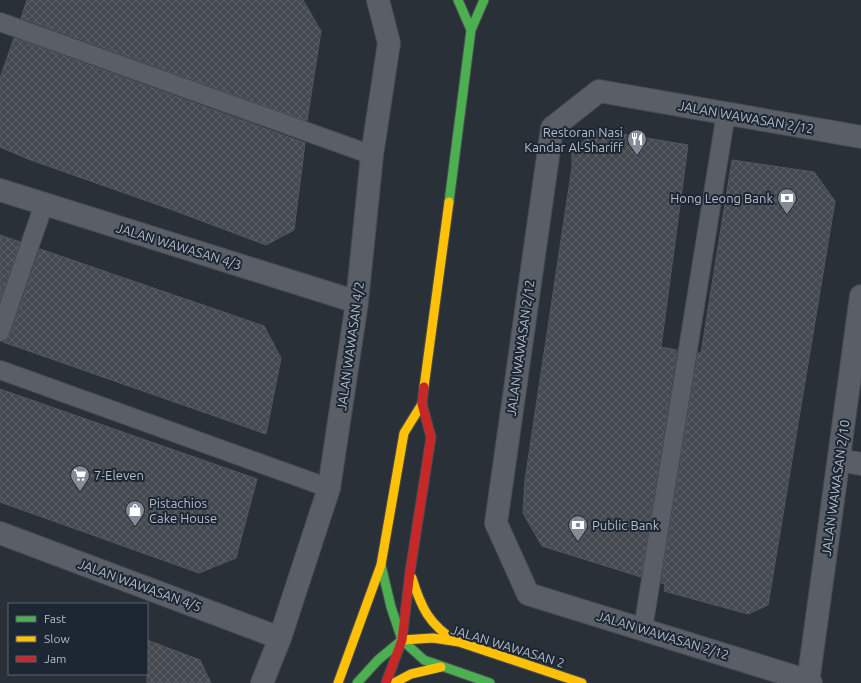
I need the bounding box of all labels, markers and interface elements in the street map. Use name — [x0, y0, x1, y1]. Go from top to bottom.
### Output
street label: JALAN WAWASAN 2/12 — [677, 98, 815, 136]
place label: Restoran Nasi Kandar Al-Shariff — [524, 125, 623, 154]
restaurant icon: Restoran Nasi Kandar Al-Shariff — [626, 128, 648, 156]
bank icon: Hong Leong Bank — [776, 187, 798, 215]
place label: Hong Leong Bank — [670, 191, 773, 205]
street label: JALAN WAWASAN 4/3 — [115, 220, 243, 272]
street label: JALAN WAWASAN 2/12 — [503, 279, 537, 417]
street label: JALAN WAWASAN 4/2 — [334, 281, 366, 411]
street label: JALAN WAWASAN 2/10 — [818, 419, 852, 557]
supermarket icon: 7-Eleven — [69, 464, 91, 492]
place label: 7-Eleven — [94, 468, 144, 482]
place label: Pistachios Cake House — [149, 496, 217, 525]
shop icon: Pistachios Cake House — [124, 499, 146, 527]
bank icon: Public Bank — [567, 514, 589, 542]
place label: Public Bank — [592, 518, 660, 532]
street label: JALAN WAWASAN 4/5 — [76, 556, 204, 614]
legend — [8, 603, 148, 675]
street label: JALAN WAWASAN 2/12 — [595, 608, 731, 662]
text: Fast — [44, 612, 66, 625]
street label: JALAN WAWASAN 2 — [449, 622, 567, 670]
text: Slow — [44, 632, 70, 645]
text: Jam — [44, 652, 66, 665]

